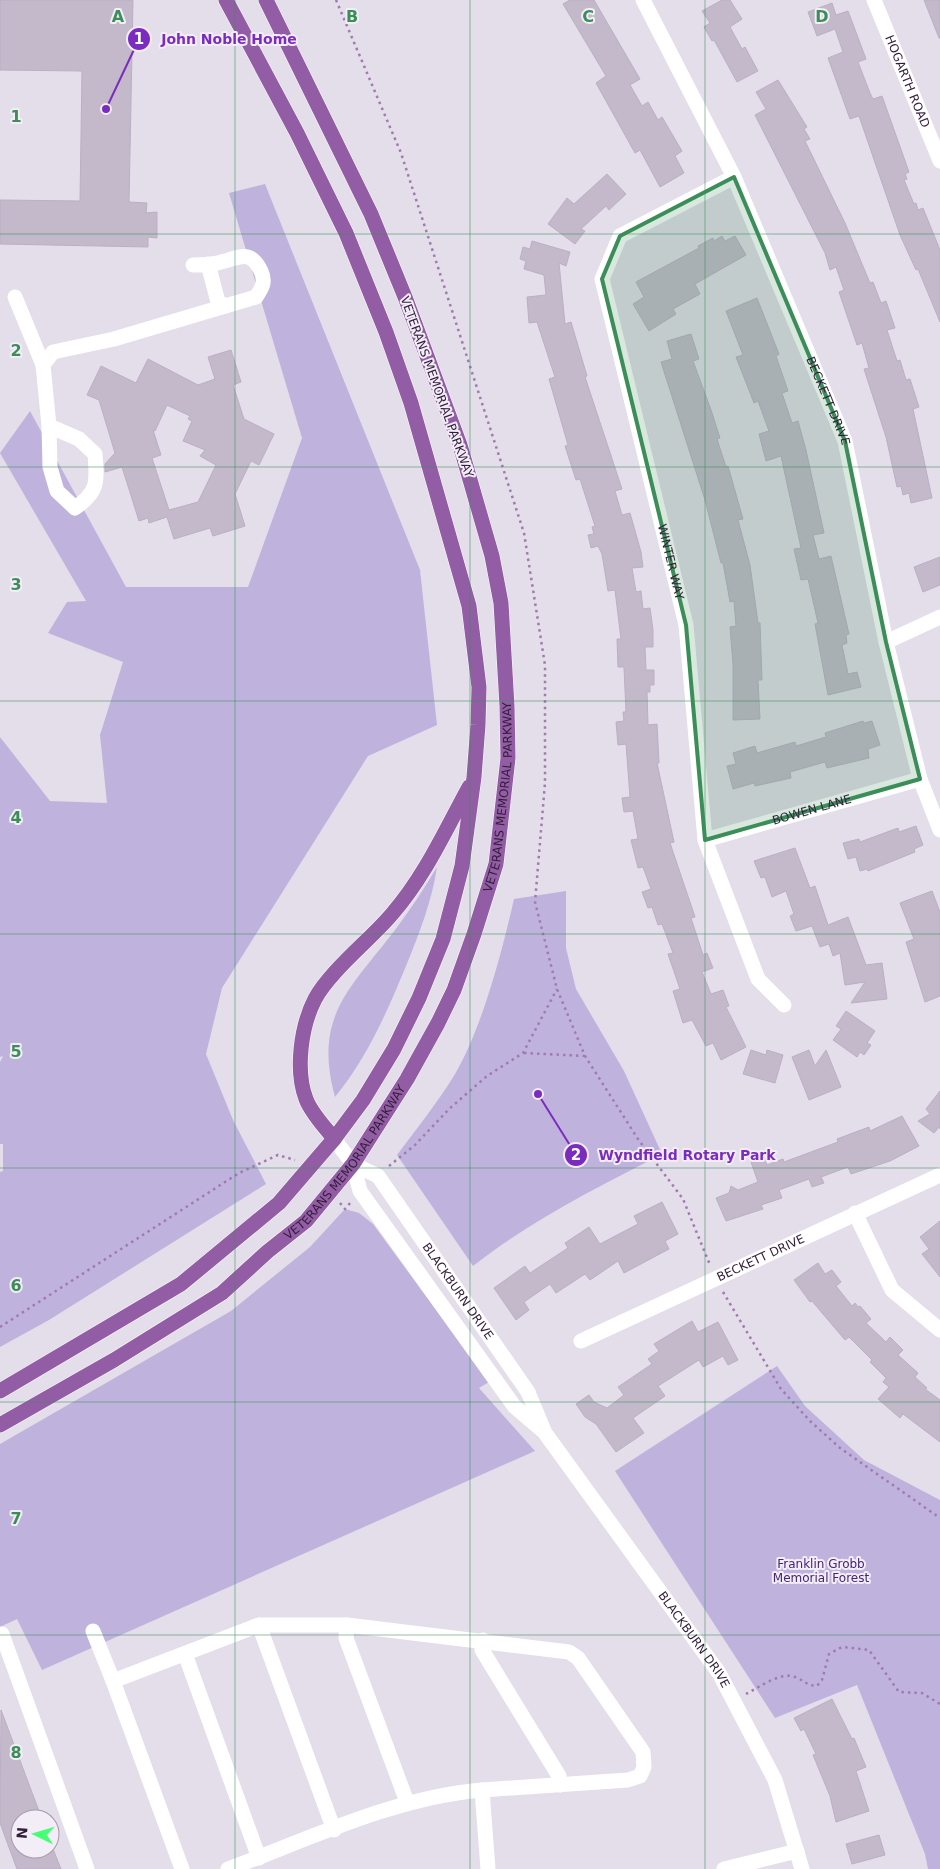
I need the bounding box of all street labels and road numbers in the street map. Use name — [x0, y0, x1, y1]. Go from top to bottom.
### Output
street label: HOGARTH ROAD — [882, 33, 933, 130]
street label: VETERANS MEMORIAL PARKWAY — [398, 295, 477, 480]
street label: BECKETT DRIVE — [803, 355, 853, 446]
street label: WINTER WAY — [655, 523, 687, 602]
street label: VETERANS MEMORIAL PARKWAY — [481, 701, 515, 894]
street label: BOWEN LANE — [771, 792, 853, 828]
street label: VETERANS MEMORIAL PARKWAY — [281, 1082, 409, 1243]
street label: BECKETT DRIVE — [715, 1232, 807, 1284]
street label: BLACKBURN DRIVE — [420, 1240, 496, 1342]
street label: BLACKBURN DRIVE — [655, 1589, 733, 1690]

